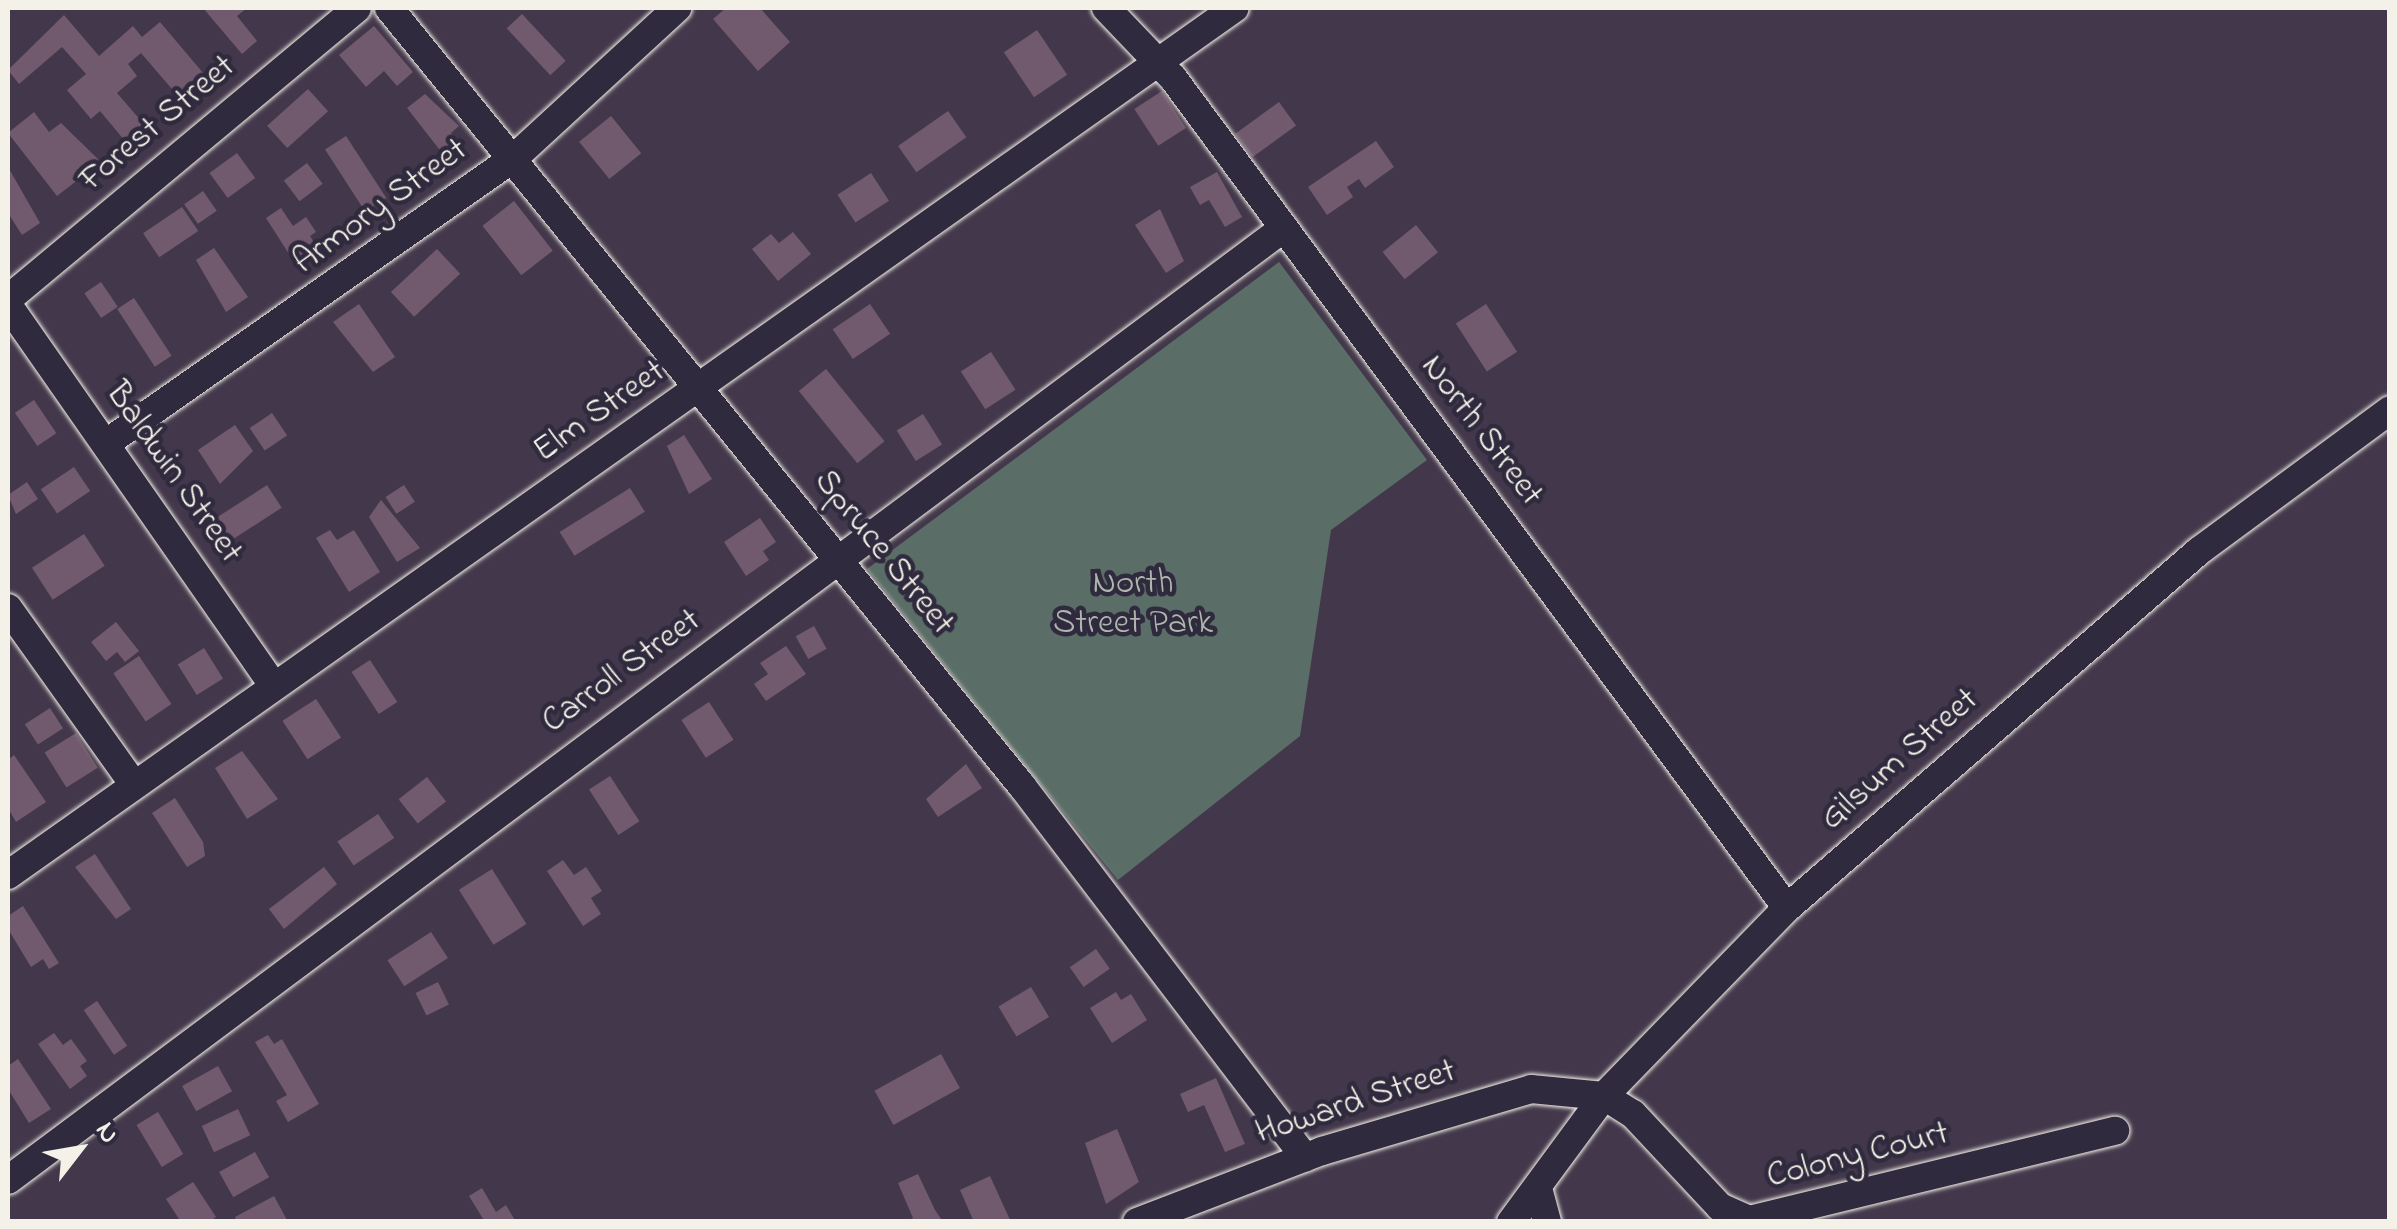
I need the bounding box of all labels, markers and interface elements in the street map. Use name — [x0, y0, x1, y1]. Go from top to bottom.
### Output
street label: Forest Street — [71, 47, 245, 201]
street label: Armory Street — [286, 130, 476, 284]
street label: North Street — [1411, 347, 1551, 515]
street label: Elm Street — [526, 351, 674, 473]
street label: Baldwin Street — [95, 374, 251, 572]
street label: Spruce Street — [804, 462, 962, 644]
park label: North Street Park — [1053, 563, 1213, 645]
street label: Carroll Street — [535, 600, 709, 744]
street label: Gilsum Street — [1812, 680, 1988, 840]
street label: Howard Street — [1251, 1051, 1461, 1155]
north arrow — [30, 1099, 130, 1199]
street label: Colony Court — [1763, 1113, 1953, 1199]
text: N — [84, 1115, 129, 1152]

